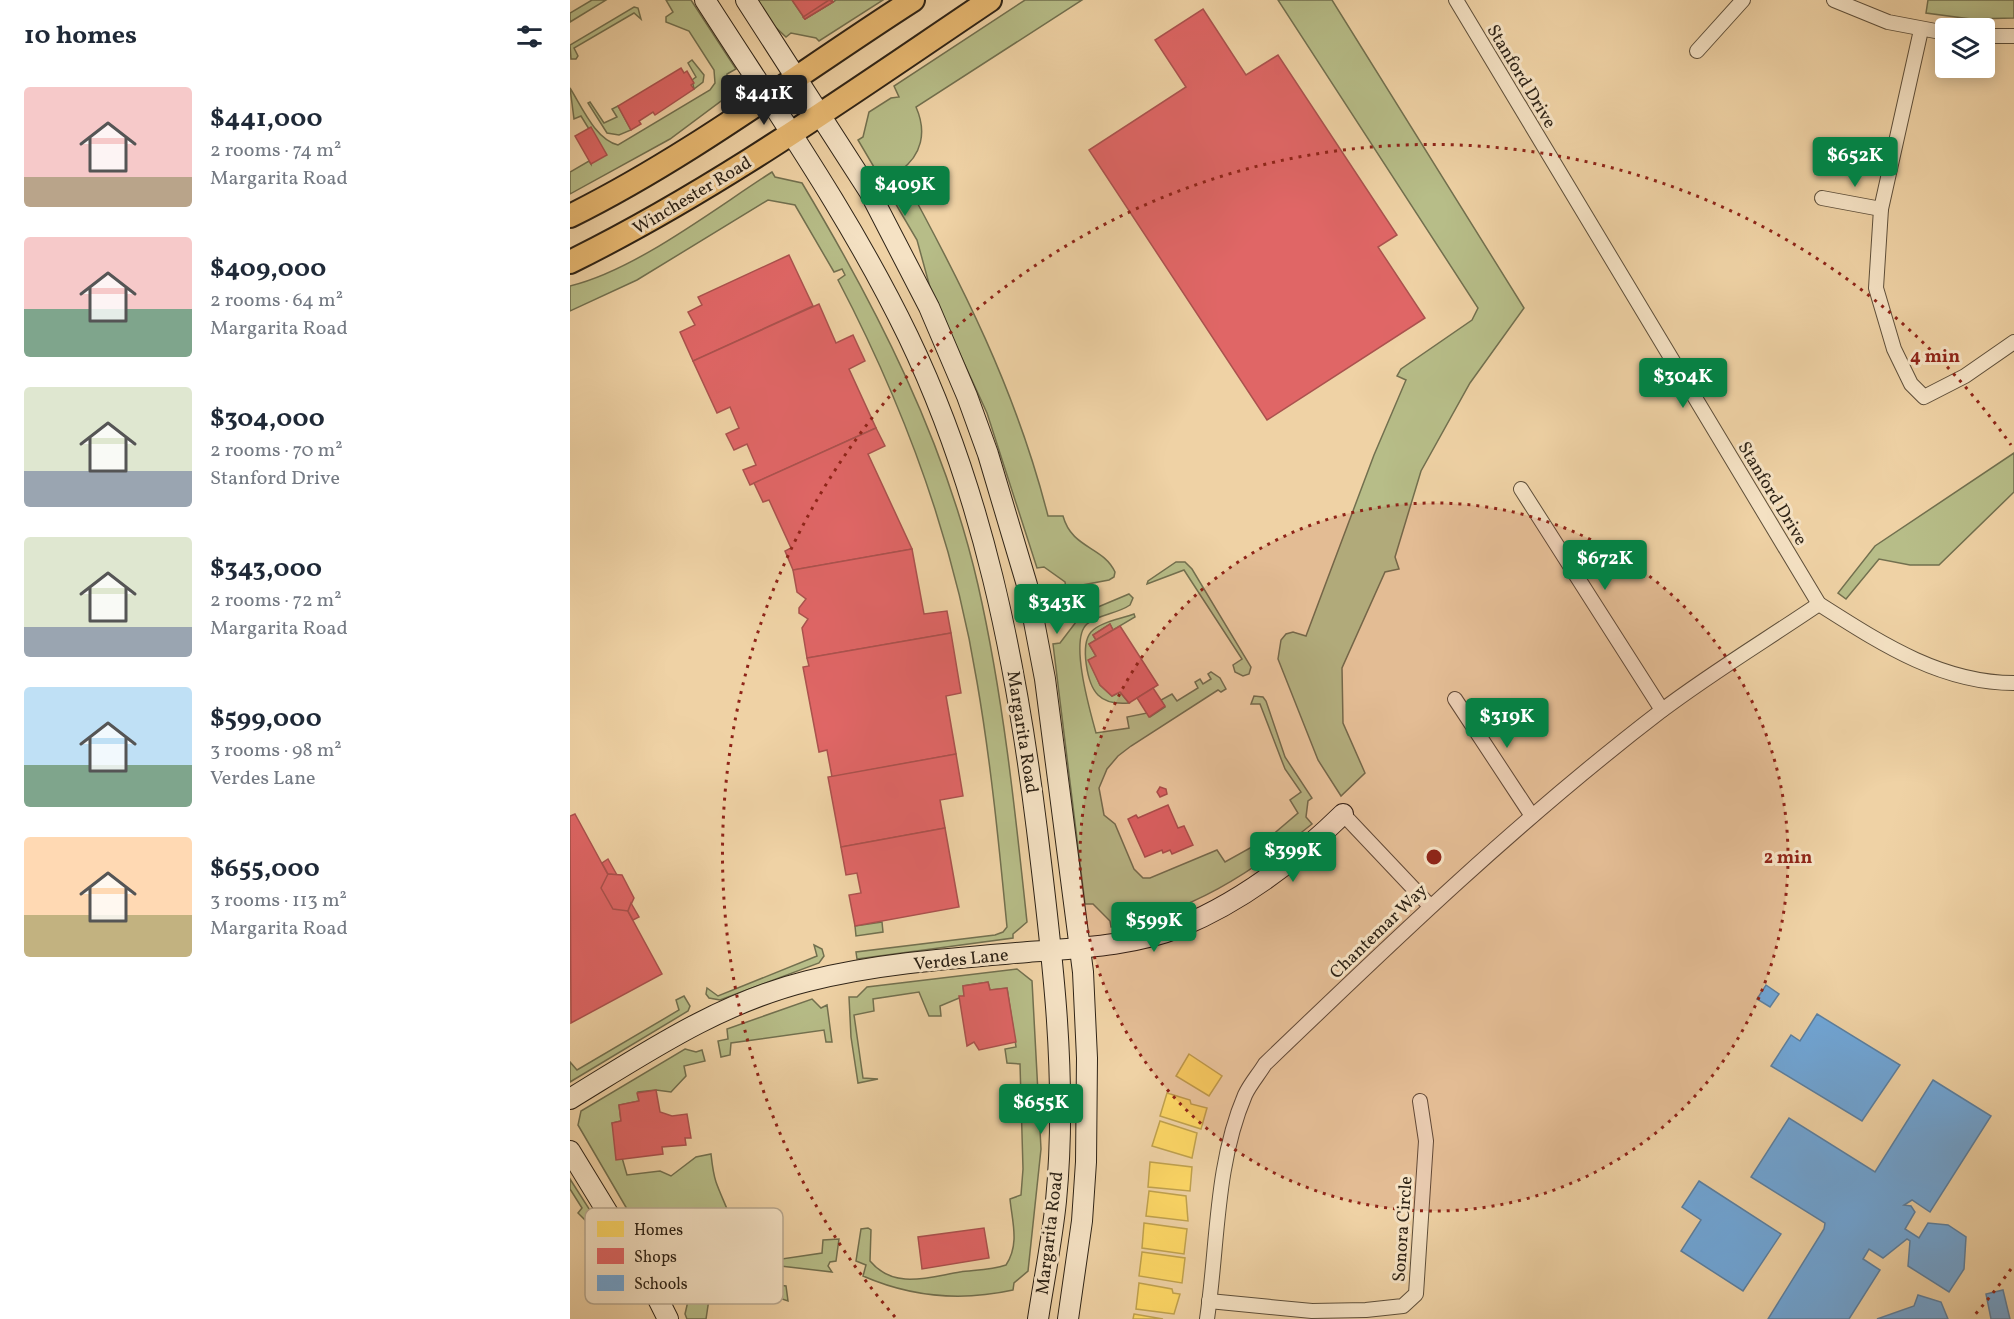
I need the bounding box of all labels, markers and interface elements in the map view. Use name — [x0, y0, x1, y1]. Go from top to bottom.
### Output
text: 10 homes — [24, 18, 137, 54]
map controls — [1935, 18, 1995, 78]
button: layers — [1935, 18, 1995, 78]
icon: filters — [513, 20, 546, 53]
street label: Stanford Drive — [1480, 20, 1562, 133]
pin: $441K — [722, 75, 806, 126]
text: $441K — [735, 80, 793, 108]
text: $441,000 — [210, 101, 323, 137]
icon: home — [72, 111, 144, 183]
text: 2 rooms · 74 m² — [210, 137, 341, 165]
pin: $652K — [1813, 137, 1897, 188]
text: $652K — [1827, 142, 1883, 170]
street label: Winchester Road — [629, 151, 757, 242]
text: Margarita Road — [210, 165, 348, 193]
pin: $409K — [863, 166, 947, 217]
text: $409K — [875, 171, 935, 199]
text: $409,000 — [210, 251, 326, 287]
icon: home — [72, 261, 144, 333]
text: 2 rooms · 64 m² — [210, 287, 343, 315]
text: Margarita Road — [210, 315, 348, 343]
text: 4 min — [1910, 345, 1960, 370]
pin: $304K — [1641, 358, 1725, 409]
text: $304K — [1653, 363, 1713, 391]
text: $304,000 — [210, 401, 325, 437]
icon: home — [72, 411, 144, 483]
text: 2 rooms · 70 m² — [210, 437, 343, 465]
street label: Stanford Drive — [1731, 437, 1813, 550]
text: Stanford Drive — [210, 465, 340, 493]
pin: $672K — [1563, 540, 1647, 591]
text: $672K — [1577, 545, 1633, 573]
text: $343,000 — [210, 551, 322, 587]
icon: home — [72, 561, 144, 633]
pin: $343K — [1015, 584, 1099, 635]
text: 2 rooms · 72 m² — [210, 587, 342, 615]
text: $343K — [1028, 589, 1086, 617]
text: Margarita Road — [210, 615, 348, 643]
street label: Margarita Road — [999, 669, 1044, 795]
pin: $319K — [1465, 698, 1549, 749]
text: $599,000 — [210, 701, 322, 737]
text: $319K — [1480, 703, 1534, 731]
icon: home — [72, 711, 144, 783]
text: 3 rooms · 98 m² — [210, 737, 342, 765]
text: Verdes Lane — [210, 765, 316, 793]
pin: $399K — [1251, 832, 1335, 883]
text: $399K — [1264, 837, 1322, 865]
text: 2 min — [1764, 846, 1812, 871]
centre of rings — [1424, 847, 1444, 867]
text: $655,000 — [210, 851, 320, 887]
icon: home — [72, 861, 144, 933]
street label: Chantemar Way — [1325, 879, 1434, 985]
text: 3 rooms · 113 m² — [210, 887, 347, 915]
pin: $599K — [1112, 902, 1196, 953]
text: $599K — [1125, 907, 1183, 935]
text: Margarita Road — [210, 915, 348, 943]
street label: Verdes Lane — [913, 943, 1010, 978]
pin: $655K — [999, 1084, 1083, 1135]
text: $655K — [1013, 1089, 1069, 1117]
street label: Margarita Road — [1031, 1170, 1070, 1296]
street label: Sonora Circle — [1387, 1175, 1420, 1283]
legend — [585, 1208, 783, 1304]
text: Homes — [634, 1220, 683, 1242]
text: Shops — [634, 1247, 677, 1269]
text: Schools — [634, 1274, 688, 1296]

